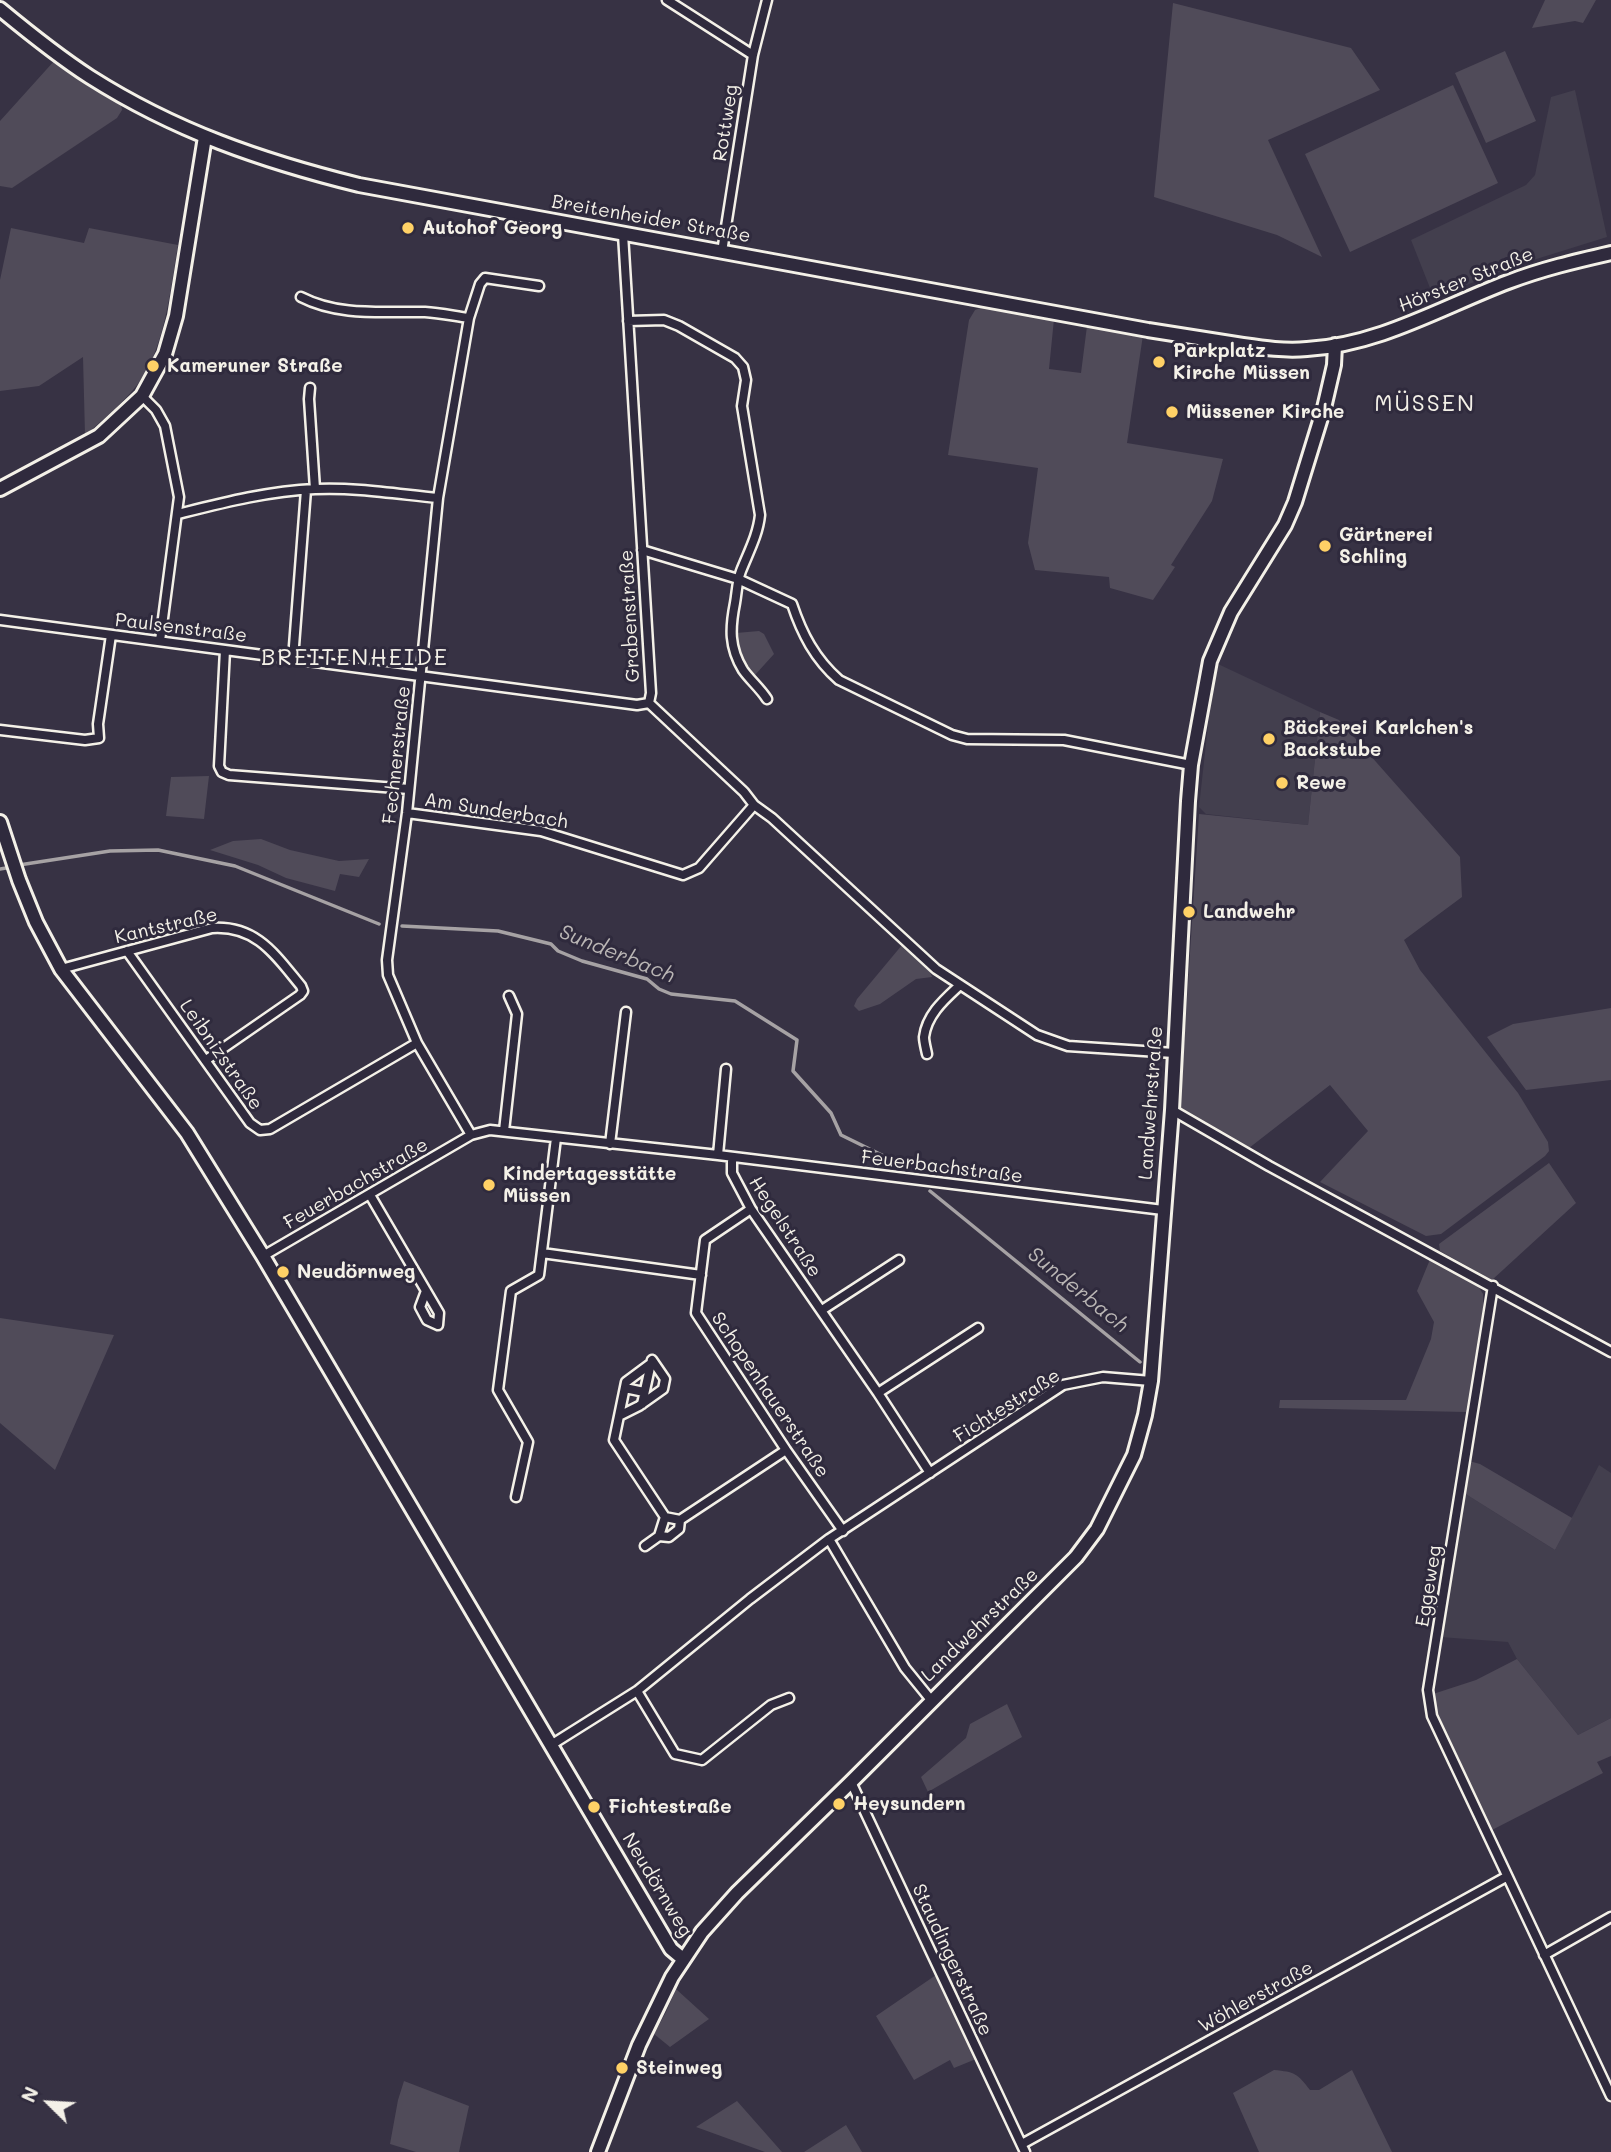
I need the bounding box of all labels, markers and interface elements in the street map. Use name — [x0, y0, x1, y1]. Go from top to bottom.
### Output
street label: Rottweg — [709, 83, 743, 163]
street label: Breitenheider Straße — [550, 190, 752, 248]
place label: Autohof Georg — [422, 217, 562, 239]
marker: Autohof Georg — [400, 220, 416, 236]
street label: Hörster Straße — [1395, 243, 1537, 317]
place label: Parkplatz Kirche Müssen — [1173, 340, 1310, 384]
marker: Parkplatz Kirche Müssen — [1151, 354, 1167, 370]
place label: Kameruner Straße — [167, 355, 342, 377]
marker: Kameruner Straße — [145, 358, 161, 374]
district label: MÜSSEN — [1375, 390, 1475, 418]
place label: Müssener Kirche — [1186, 401, 1344, 423]
marker: Müssener Kirche — [1164, 404, 1180, 420]
place label: Gärtnerei Schling — [1339, 524, 1434, 568]
marker: Gärtnerei Schling — [1317, 538, 1333, 554]
street label: Grabenstraße — [615, 549, 645, 683]
street label: Paulsenstraße — [114, 609, 248, 647]
district label: BREITENHEIDE — [263, 644, 447, 672]
street label: Fechnerstraße — [378, 685, 416, 825]
place label: Bäckerei Karlchen's Backstube — [1283, 717, 1473, 761]
marker: Bäckerei Karlchen's Backstube — [1261, 731, 1277, 747]
place label: Rewe — [1296, 772, 1346, 794]
marker: Rewe — [1274, 775, 1290, 791]
street label: Am Sunderbach — [423, 788, 569, 834]
place label: Landwehr — [1203, 901, 1296, 923]
street label: Kantstraße — [112, 903, 220, 949]
marker: Landwehr — [1181, 904, 1197, 920]
water label: Sunderbach — [556, 919, 678, 989]
street label: Leibnizstraße — [175, 995, 267, 1115]
street label: Landwehrstraße — [1134, 1025, 1168, 1181]
street label: Feuerbachstraße — [280, 1133, 432, 1235]
street label: Feuerbachstraße — [860, 1146, 1024, 1188]
place label: Kindertagesstätte Müssen — [503, 1163, 676, 1207]
street label: Hegelstraße — [744, 1172, 826, 1282]
marker: Kindertagesstätte Müssen — [481, 1177, 497, 1193]
water label: Sunderbach — [1022, 1242, 1134, 1338]
place label: Neudörnweg — [297, 1261, 415, 1283]
marker: Neudörnweg — [275, 1264, 291, 1280]
street label: Schopenhauerstraße — [706, 1308, 834, 1482]
street label: Fichtestraße — [950, 1364, 1064, 1448]
street label: Eggeweg — [1411, 1544, 1447, 1628]
street label: Landwehrstraße — [917, 1563, 1043, 1687]
place label: Heysundern — [853, 1793, 965, 1815]
place label: Fichtestraße — [608, 1796, 732, 1818]
marker: Heysundern — [831, 1796, 847, 1812]
marker: Fichtestraße — [586, 1799, 602, 1815]
street label: Neudörnweg — [617, 1829, 697, 1941]
street label: Staudingerstraße — [907, 1881, 997, 2039]
street label: Wöhlerstraße — [1195, 1956, 1317, 2038]
place label: Steinweg — [636, 2057, 722, 2079]
marker: Steinweg — [614, 2060, 630, 2076]
north arrow — [14, 2068, 84, 2138]
text: N — [15, 2083, 44, 2106]

